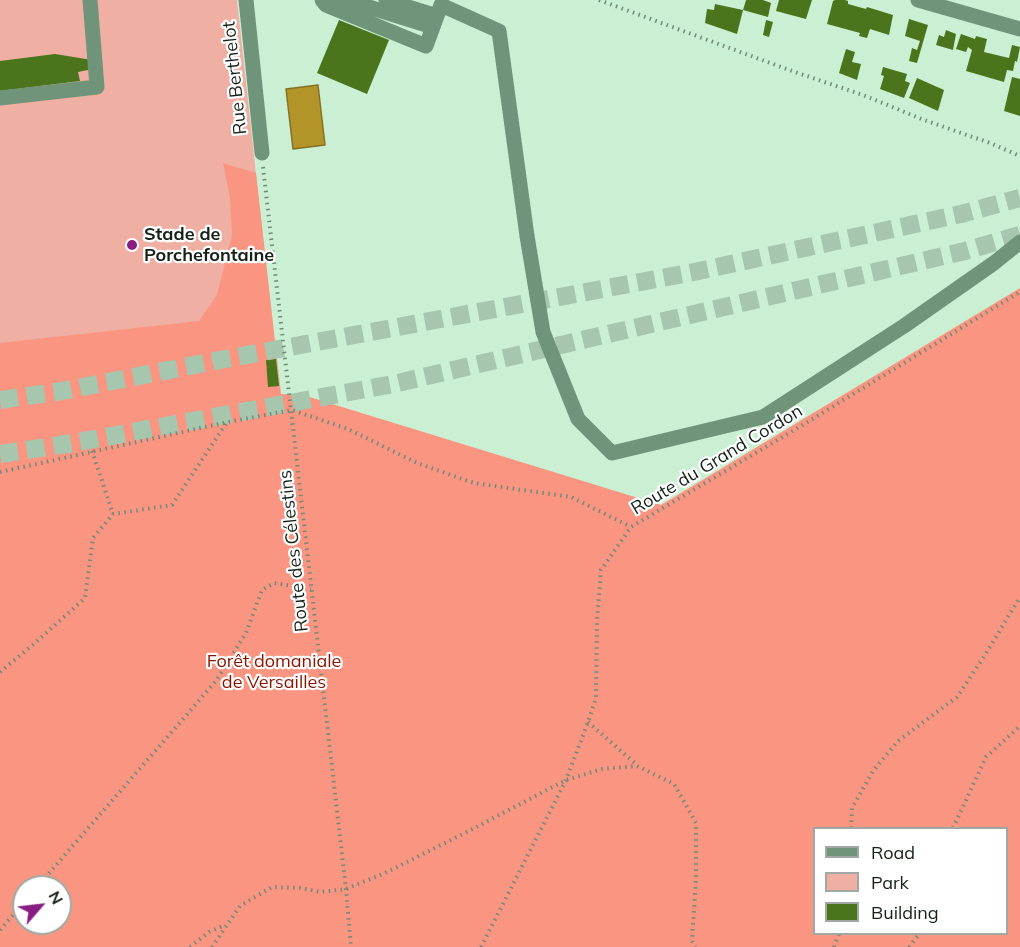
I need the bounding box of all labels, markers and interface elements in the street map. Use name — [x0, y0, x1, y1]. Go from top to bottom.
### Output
street label: Rue Berthelot — [218, 20, 252, 136]
place label: Stade de Porchefontaine — [144, 224, 274, 266]
marker: Stade de Porchefontaine — [125, 238, 139, 252]
street label: Route du Grand Cordon — [627, 400, 807, 520]
street label: Route des Célestins — [275, 469, 313, 633]
park label: Forêt domaniale de Versailles — [207, 651, 341, 694]
legend — [813, 827, 1008, 935]
text: Road — [871, 841, 915, 864]
text: Park — [871, 871, 909, 894]
north arrow — [12, 875, 72, 935]
text: N — [44, 887, 68, 908]
text: Building — [871, 901, 939, 924]

